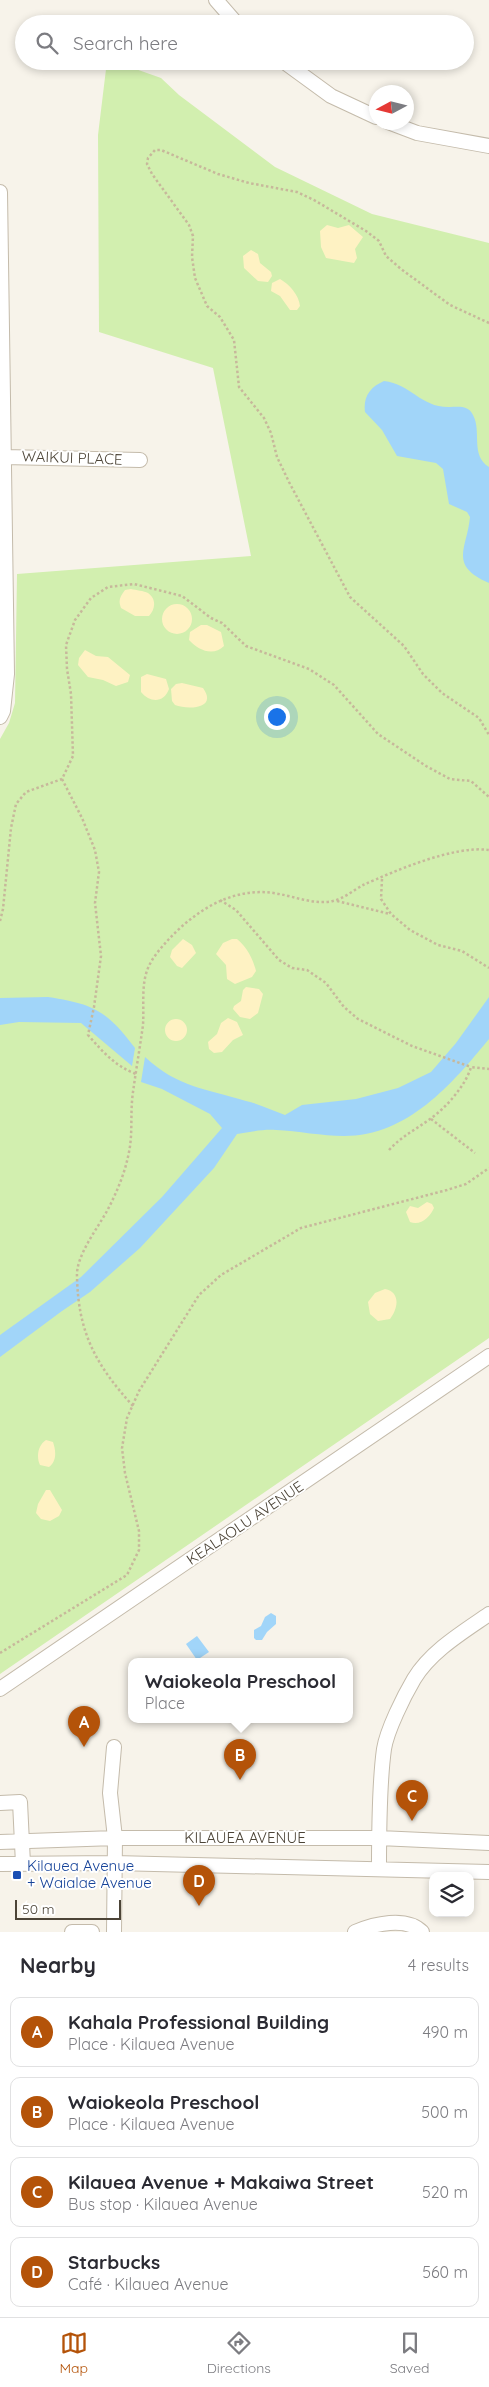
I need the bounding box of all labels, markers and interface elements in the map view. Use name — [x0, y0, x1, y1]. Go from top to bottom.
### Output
search box — [15, 15, 474, 70]
icon: search — [33, 29, 61, 57]
text: Search here — [73, 31, 178, 55]
north arrow — [369, 85, 414, 130]
street label: WAIKUI PLACE — [21, 446, 123, 469]
your location — [264, 704, 290, 730]
street label: KEALAOLU AVENUE — [183, 1476, 307, 1569]
popup — [128, 1658, 353, 1723]
text: Waiokeola Preschool — [145, 1669, 336, 1693]
text: Place — [145, 1693, 185, 1713]
pin: A — [68, 1706, 100, 1747]
pin: B — [224, 1739, 256, 1780]
pin: C — [396, 1780, 428, 1821]
street label: KILAUEA AVENUE — [184, 1828, 306, 1847]
place label: Kilauea Avenue + Waialae Avenue — [27, 1856, 152, 1892]
pin: D — [183, 1865, 215, 1906]
marker: Kilauea Avenue + Waialae Avenue — [11, 1869, 23, 1881]
map controls — [429, 1872, 474, 1917]
button: layers — [429, 1872, 474, 1917]
scale bar — [15, 1897, 121, 1920]
text: 50 m — [22, 1900, 55, 1918]
text: Nearby — [20, 1952, 96, 1978]
text: 4 results — [408, 1955, 469, 1975]
text: Kahala Professional Building — [68, 2010, 329, 2034]
text: A — [32, 2022, 42, 2042]
text: 490 m — [422, 2022, 468, 2042]
text: Place · Kilauea Avenue — [68, 2034, 235, 2054]
text: Waiokeola Preschool — [68, 2090, 259, 2114]
text: B — [32, 2102, 42, 2122]
text: 500 m — [421, 2102, 468, 2122]
text: Place · Kilauea Avenue — [68, 2114, 235, 2134]
text: Kilauea Avenue + Makaiwa Street — [68, 2170, 374, 2194]
text: C — [32, 2182, 42, 2202]
text: 520 m — [422, 2182, 468, 2202]
text: Bus stop · Kilauea Avenue — [68, 2194, 258, 2214]
text: Starbucks — [68, 2250, 160, 2274]
text: D — [31, 2262, 43, 2282]
text: 560 m — [422, 2262, 468, 2282]
text: Café · Kilauea Avenue — [68, 2274, 229, 2294]
tab: Map — [59, 2329, 88, 2377]
tab: Directions — [207, 2329, 271, 2377]
tab: Saved — [390, 2329, 430, 2377]

